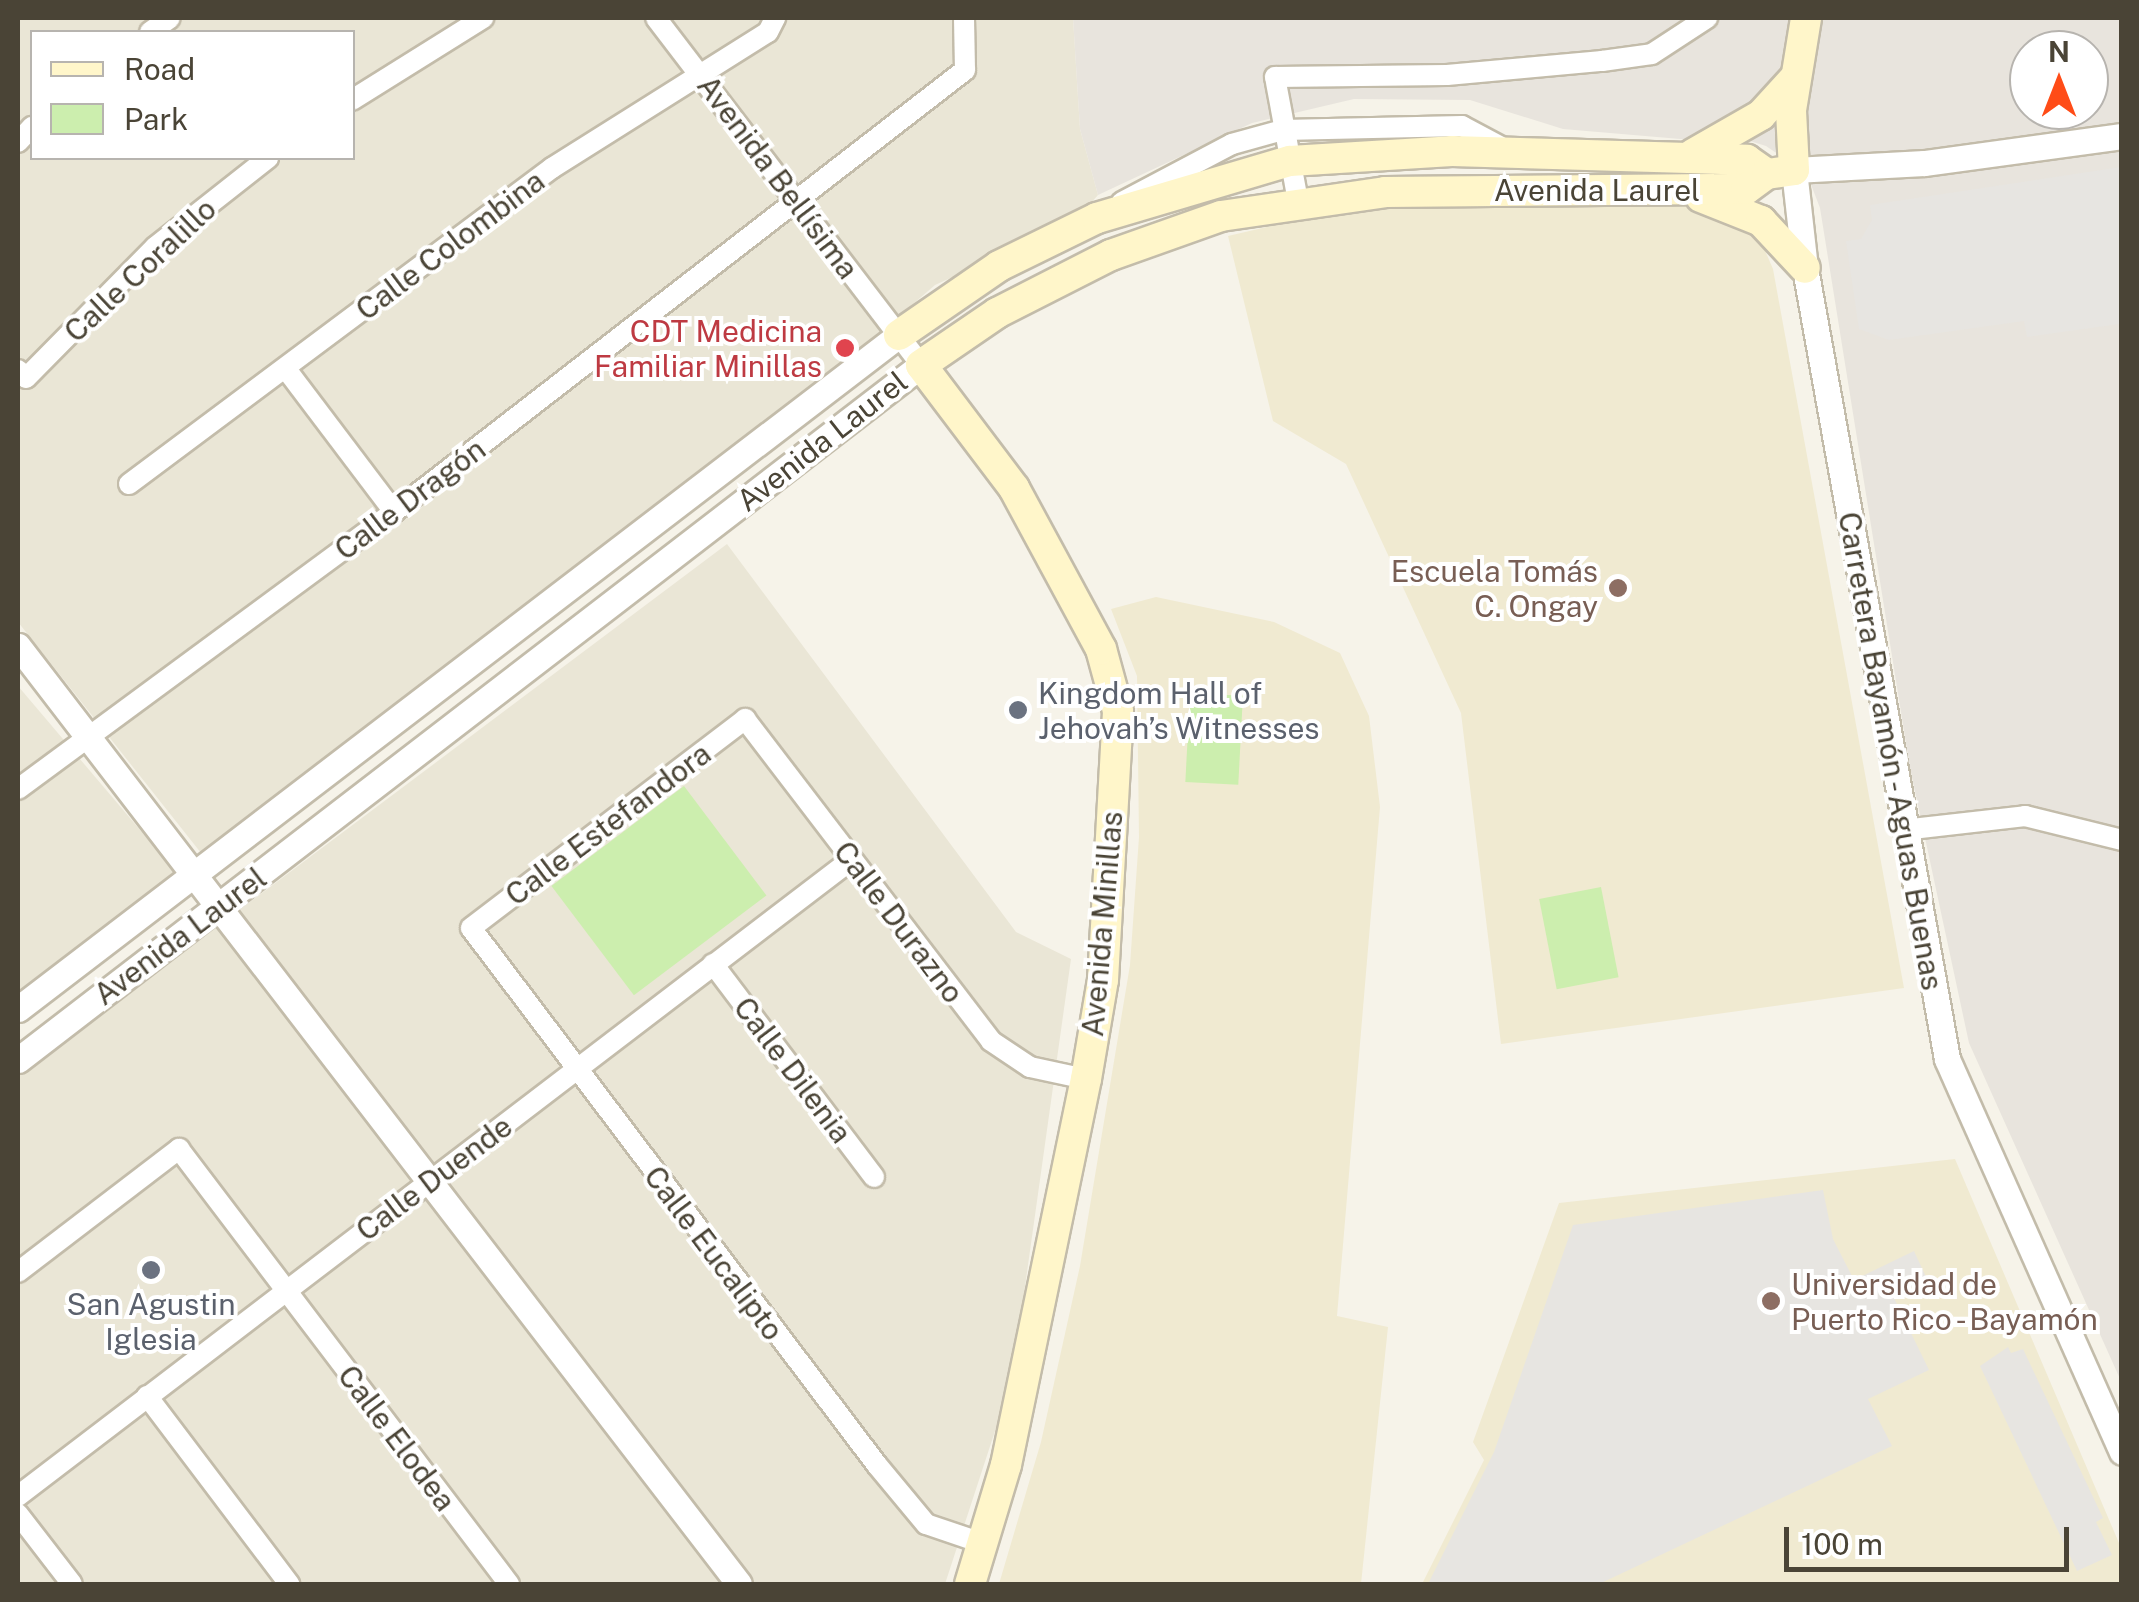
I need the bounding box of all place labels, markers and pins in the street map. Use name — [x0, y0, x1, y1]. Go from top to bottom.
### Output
place label: CDT Medicina Familiar Minillas — [594, 313, 822, 384]
marker: CDT Medicina Familiar Minillas — [832, 335, 858, 361]
place label: Escuela Tomás C. Ongay — [1391, 553, 1598, 624]
marker: Escuela Tomás C. Ongay — [1607, 577, 1629, 599]
place label: Kingdom Hall of Jehovah’s Witnesses — [1038, 675, 1320, 746]
marker: Kingdom Hall of Jehovah’s Witnesses — [1007, 699, 1029, 721]
marker: San Agustin Iglesia — [140, 1259, 162, 1281]
place label: Universidad de Puerto Rico - Bayamón — [1791, 1266, 2107, 1336]
place label: San Agustin Iglesia — [66, 1286, 236, 1356]
marker: Universidad de Puerto Rico - Bayamón — [1760, 1290, 1782, 1312]

